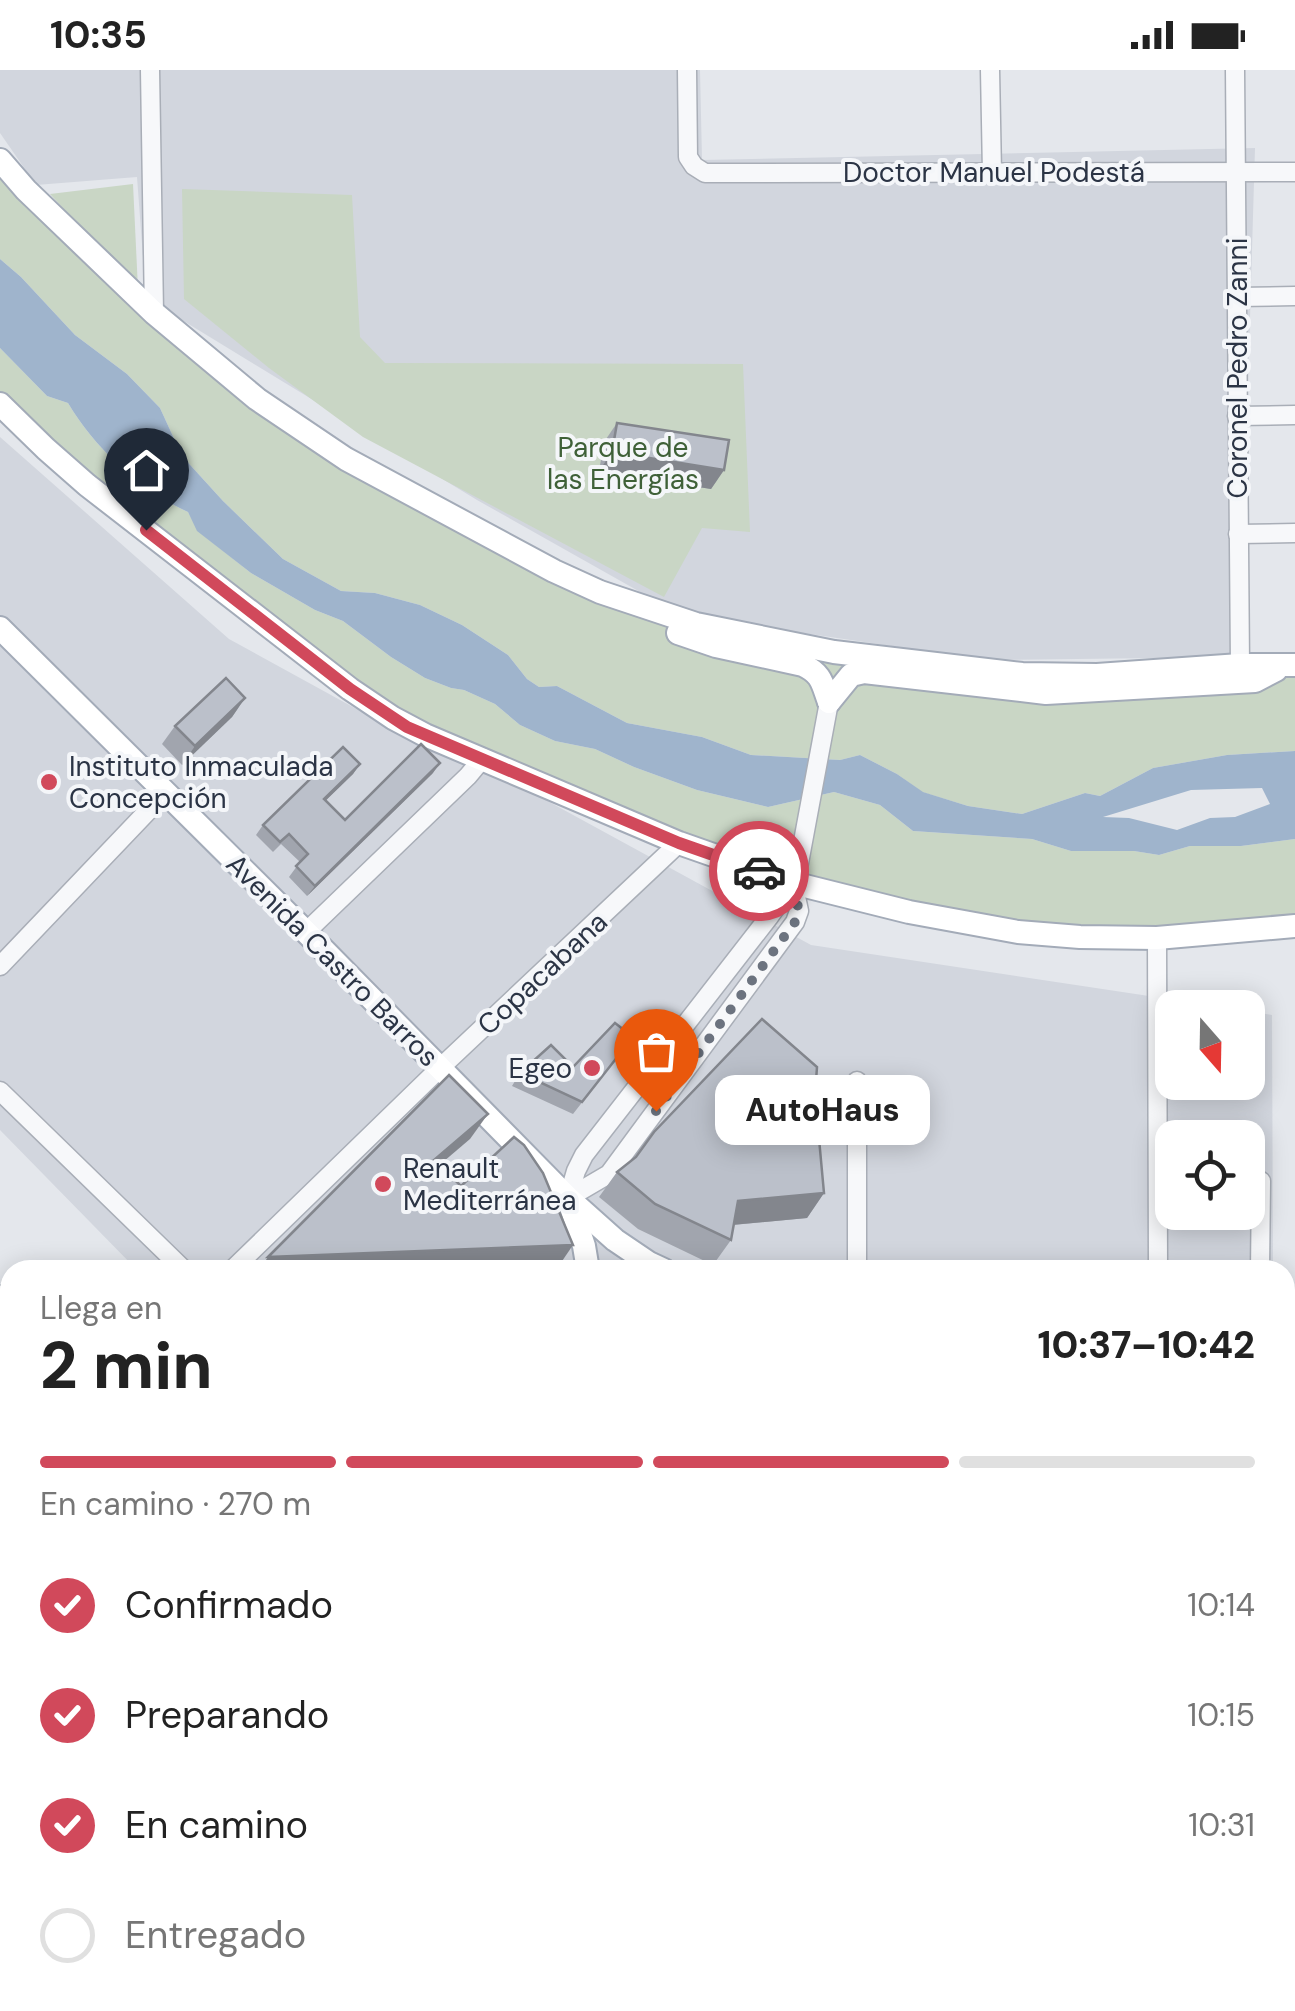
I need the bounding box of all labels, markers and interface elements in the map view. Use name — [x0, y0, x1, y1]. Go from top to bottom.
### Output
text: 10:35 — [50, 10, 147, 60]
street label: Doctor Manuel Podestá — [843, 154, 1145, 191]
street label: Coronel Pedro Zanni — [1219, 238, 1256, 498]
pin — [104, 428, 189, 531]
park label: Parque de las Energías — [547, 429, 699, 498]
icon: home — [119, 443, 174, 498]
place label: Instituto Inmaculada Concepción — [69, 748, 334, 817]
marker: Instituto Inmaculada Concepción — [38, 771, 60, 793]
courier — [709, 821, 809, 921]
icon: car — [732, 844, 787, 899]
street label: Avenida Castro Barros — [218, 846, 447, 1075]
street label: Copacabana — [469, 904, 615, 1043]
north arrow — [1155, 990, 1265, 1100]
map controls — [1155, 990, 1265, 1230]
pin — [614, 1009, 699, 1112]
icon: bag — [629, 1024, 684, 1079]
place label: Egeo — [509, 1050, 572, 1087]
marker: Egeo — [581, 1057, 603, 1079]
callout: AutoHaus — [716, 1076, 931, 1146]
text: AutoHaus — [745, 1089, 900, 1131]
button: locate — [1155, 1120, 1265, 1230]
place label: Renault Mediterránea — [403, 1150, 576, 1219]
marker: Renault Mediterránea — [372, 1173, 394, 1195]
text: Llega en — [40, 1287, 162, 1329]
text: 10:37–10:42 — [1037, 1320, 1255, 1370]
text: 2 min — [40, 1324, 213, 1408]
text: En camino · 270 m — [40, 1483, 311, 1525]
icon: check — [40, 1578, 95, 1633]
text: Confirmado — [125, 1580, 333, 1630]
text: 10:14 — [1187, 1584, 1255, 1626]
icon: check — [40, 1688, 95, 1743]
text: Preparando — [125, 1690, 329, 1740]
text: 10:15 — [1187, 1694, 1255, 1736]
icon: check — [40, 1798, 95, 1853]
text: En camino — [125, 1800, 308, 1850]
text: 10:31 — [1188, 1804, 1255, 1846]
text: Entregado — [125, 1910, 306, 1960]

